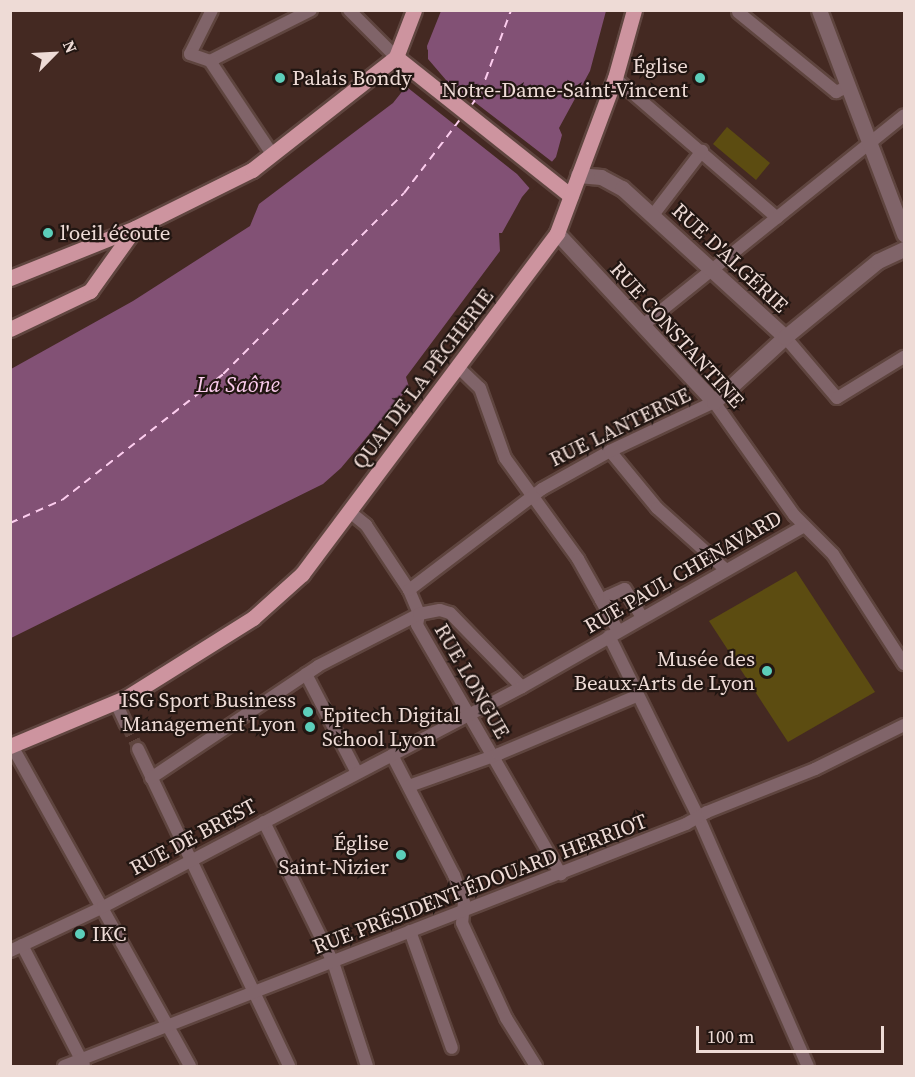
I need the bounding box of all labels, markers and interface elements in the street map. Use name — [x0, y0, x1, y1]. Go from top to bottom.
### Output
north arrow — [24, 24, 84, 84]
text: N — [58, 37, 83, 56]
place label: Église Notre-Dame-Saint-Vincent — [442, 53, 688, 103]
place label: Palais Bondy — [292, 65, 412, 91]
marker: Palais Bondy — [273, 71, 287, 85]
marker: Église Notre-Dame-Saint-Vincent — [693, 71, 707, 85]
street label: RUE D'ALGÉRIE — [667, 198, 793, 318]
place label: l'oeil écoute — [60, 220, 171, 246]
marker: l'oeil écoute — [41, 226, 55, 240]
street label: RUE CONSTANTINE — [605, 257, 749, 413]
street label: QUAI DE LA PÊCHERIE — [347, 284, 499, 474]
water label: La Saône — [196, 372, 280, 398]
street label: RUE LANTERNE — [545, 382, 695, 472]
street label: RUE PAUL CHENAVARD — [580, 505, 786, 639]
street label: RUE LONGUE — [429, 619, 515, 743]
place label: Musée des Beaux-Arts de Lyon — [574, 646, 755, 696]
marker: Musée des Beaux-Arts de Lyon — [760, 664, 774, 678]
place label: ISG Sport Business Management Lyon — [121, 687, 296, 737]
place label: Epitech Digital School Lyon — [322, 702, 460, 752]
marker: ISG Sport Business Management Lyon — [301, 705, 315, 719]
marker: Epitech Digital School Lyon — [303, 720, 317, 734]
street label: RUE DE BREST — [125, 793, 261, 881]
street label: RUE PRÉSIDENT ÉDOUARD HERRIOT — [309, 808, 651, 960]
place label: Église Saint-Nizier — [278, 830, 389, 880]
marker: Église Saint-Nizier — [394, 848, 408, 862]
place label: IKC — [92, 921, 126, 947]
marker: IKC — [73, 927, 87, 941]
scale bar — [699, 1014, 886, 1052]
text: 100 m — [707, 1024, 754, 1049]

